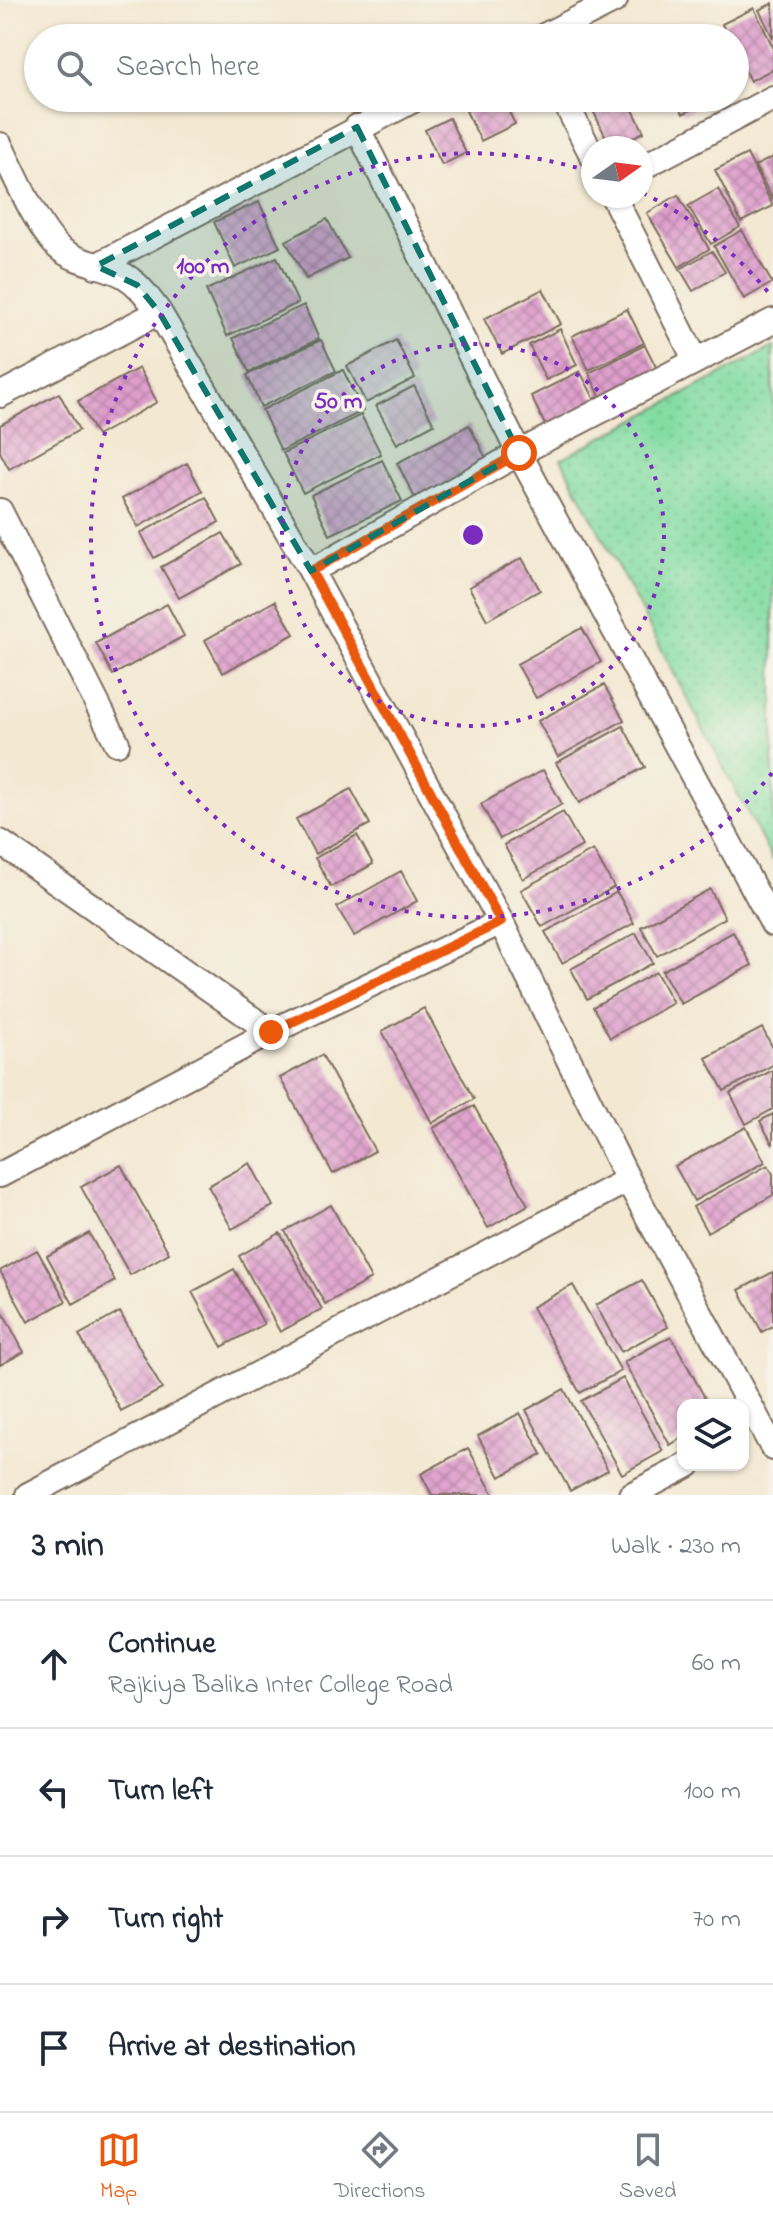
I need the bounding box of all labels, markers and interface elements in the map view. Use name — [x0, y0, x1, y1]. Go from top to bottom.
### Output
search box — [24, 24, 749, 112]
icon: search — [52, 46, 96, 90]
text: Search here — [116, 46, 260, 90]
north arrow — [581, 136, 653, 208]
text: 100 m — [177, 250, 230, 285]
text: 50 m — [314, 385, 363, 420]
route start — [501, 435, 537, 471]
centre of rings — [459, 521, 487, 549]
route end — [253, 1014, 289, 1050]
map controls — [677, 1399, 749, 1471]
button: layers — [677, 1399, 749, 1471]
text: 3 min — [32, 1522, 104, 1572]
text: Walk · 230 m — [611, 1528, 741, 1566]
text: Continue — [108, 1623, 216, 1667]
icon: ahead — [32, 1642, 76, 1686]
text: 60 m — [692, 1645, 741, 1683]
text: Rajkiya Balika Inter College Road — [108, 1667, 453, 1705]
icon: left — [32, 1770, 76, 1814]
text: Turn left — [108, 1770, 213, 1814]
text: 100 m — [684, 1773, 741, 1811]
icon: right — [32, 1898, 76, 1942]
text: Turn right — [108, 1898, 223, 1942]
text: 70 m — [692, 1901, 741, 1939]
icon: arrive — [32, 2026, 76, 2070]
text: Arrive at destination — [108, 2026, 356, 2070]
tab: Map — [97, 2128, 141, 2208]
tab: Directions — [334, 2128, 426, 2208]
tab: Saved — [619, 2128, 676, 2208]

